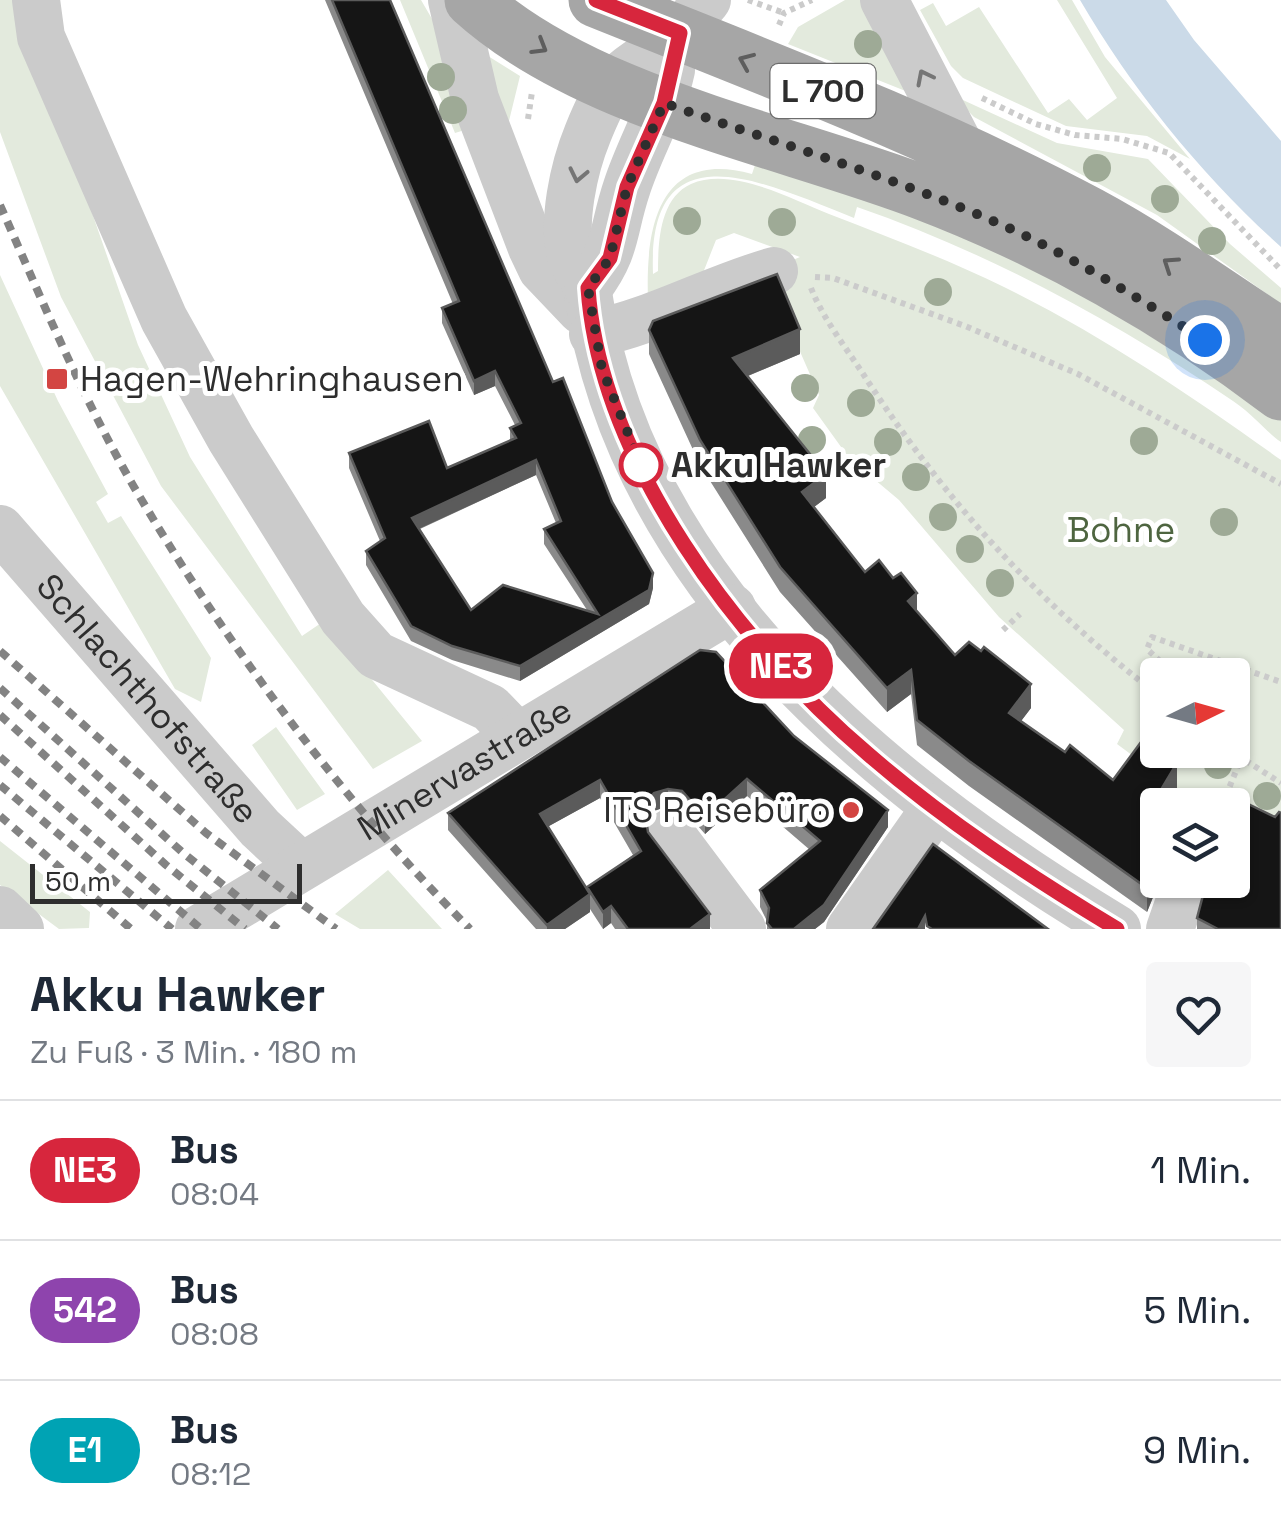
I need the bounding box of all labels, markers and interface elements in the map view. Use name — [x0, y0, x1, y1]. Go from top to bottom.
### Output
one-way arrow — [529, 35, 547, 54]
one-way arrow — [738, 53, 756, 73]
road number: L 700 — [770, 64, 876, 118]
one-way arrow — [917, 69, 936, 87]
one-way arrow — [569, 166, 590, 183]
one-way arrow — [1163, 258, 1182, 276]
your location — [1180, 315, 1230, 365]
place label: Hagen-Wehringhausen — [80, 357, 464, 401]
marker: Hagen-Wehringhausen — [44, 366, 70, 392]
place label: Akku Hawker — [671, 443, 886, 487]
marker: Akku Hawker — [620, 444, 662, 486]
park label: Bohne — [1067, 508, 1175, 552]
street label: Schlachthofstraße — [27, 565, 268, 833]
line badge: NE3 — [724, 634, 838, 698]
text: NE3 — [749, 644, 813, 688]
north arrow — [1140, 658, 1250, 768]
map controls — [1140, 658, 1250, 898]
street label: Minervastraße — [349, 688, 580, 850]
place label: ITS Reisebüro — [603, 788, 831, 832]
button: layers — [1140, 788, 1250, 898]
marker: ITS Reisebüro — [840, 799, 862, 821]
scale bar — [30, 859, 302, 904]
text: 50 m — [45, 863, 111, 899]
button: heart — [1146, 962, 1251, 1067]
text: Akku Hawker — [30, 964, 325, 1025]
text: Zu Fuß · 3 Min. · 180 m — [30, 1032, 357, 1072]
text: Bus — [170, 1126, 239, 1174]
text: 1 Min. — [1150, 1146, 1251, 1194]
text: NE3 — [53, 1148, 117, 1192]
text: 08:04 — [170, 1174, 259, 1214]
text: Bus — [170, 1266, 239, 1314]
text: 5 Min. — [1143, 1286, 1251, 1334]
text: 542 — [53, 1288, 117, 1332]
text: 08:08 — [170, 1314, 259, 1354]
text: Bus — [170, 1406, 239, 1454]
text: 9 Min. — [1143, 1426, 1251, 1474]
text: E1 — [67, 1428, 103, 1472]
text: 08:12 — [170, 1454, 251, 1494]

